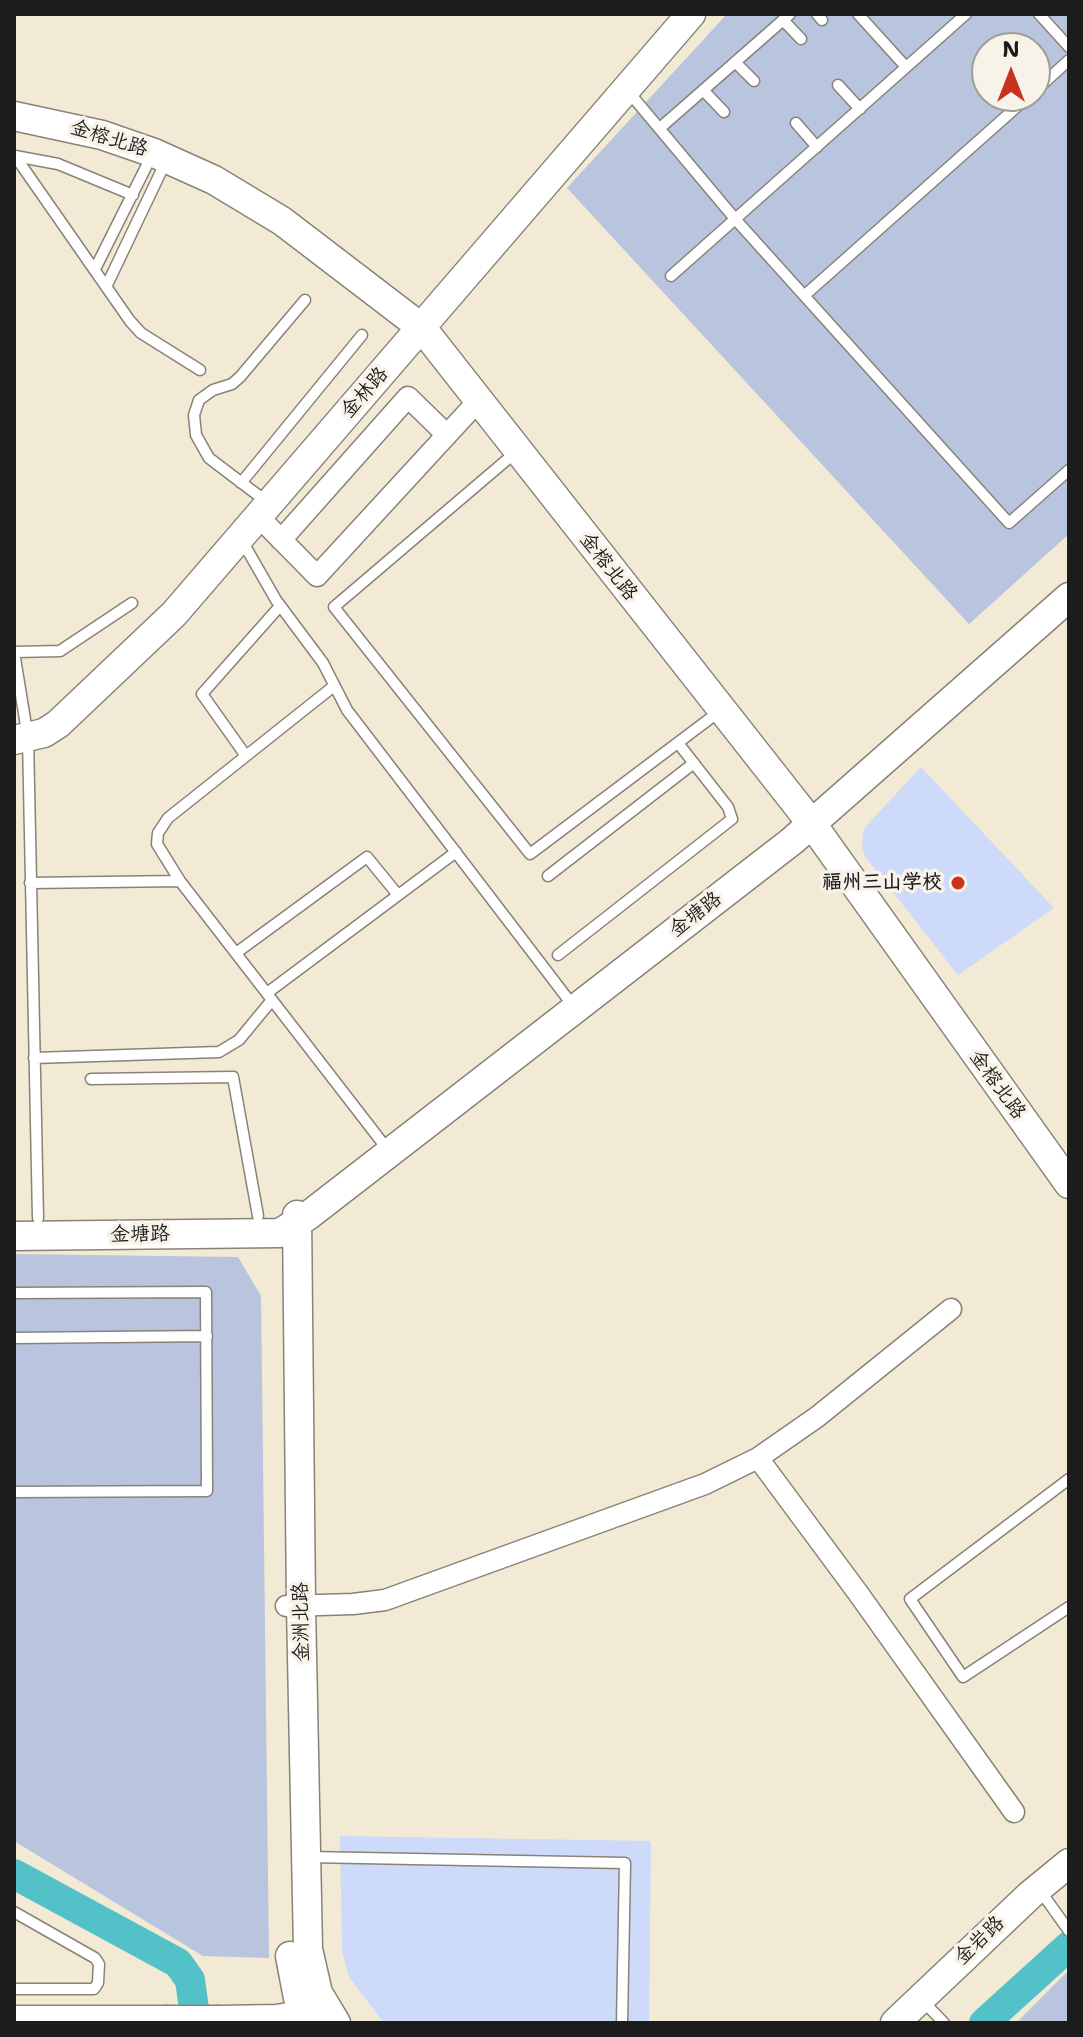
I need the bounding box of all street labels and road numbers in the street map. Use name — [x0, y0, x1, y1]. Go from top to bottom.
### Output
street label: 金榕北路 — [67, 116, 151, 162]
street label: 金林路 — [336, 362, 394, 424]
street label: 金榕北路 — [574, 528, 642, 606]
street label: 金塘路 — [665, 887, 727, 943]
street label: 金榕北路 — [964, 1046, 1030, 1124]
street label: 金塘路 — [110, 1222, 170, 1248]
street label: 金洲北路 — [289, 1582, 315, 1662]
street label: 金岩路 — [950, 1912, 1010, 1970]

